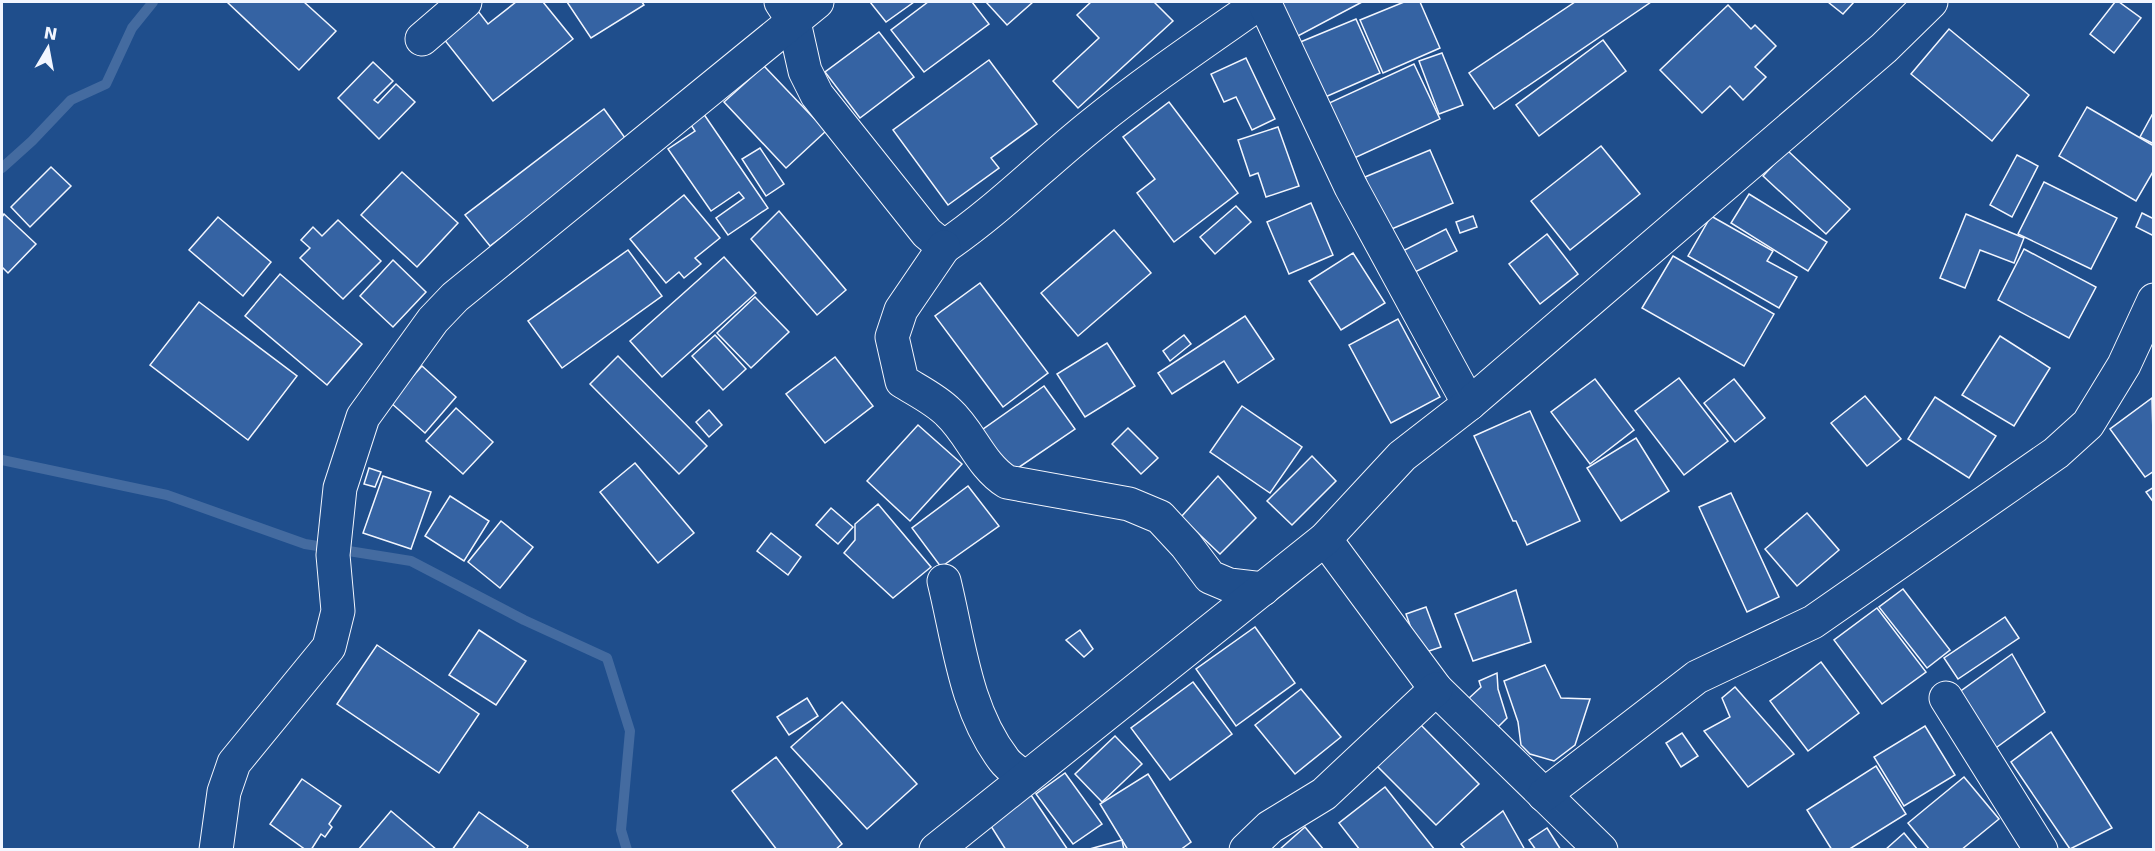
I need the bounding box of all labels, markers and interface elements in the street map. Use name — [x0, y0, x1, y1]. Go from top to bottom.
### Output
north arrow — [18, 18, 78, 78]
text: N — [42, 23, 59, 44]

